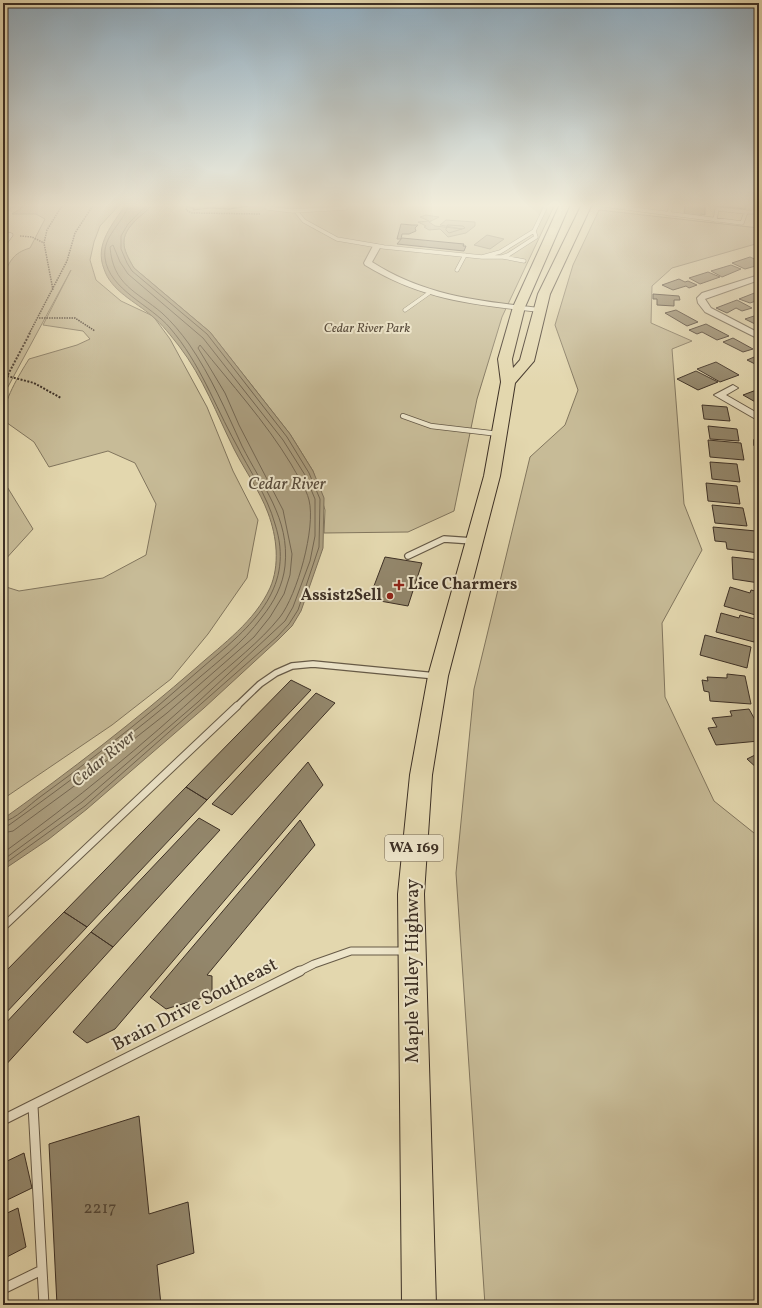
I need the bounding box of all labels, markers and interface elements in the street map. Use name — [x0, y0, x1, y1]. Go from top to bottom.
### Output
park label: Cedar River Park — [324, 320, 410, 338]
water label: Cedar River — [248, 473, 327, 496]
place label: Lice Charmers — [408, 574, 517, 596]
marker: Lice Charmers — [393, 579, 405, 591]
place label: Assist2Sell — [301, 585, 383, 607]
marker: Assist2Sell — [385, 591, 395, 601]
water label: Cedar River — [67, 725, 142, 793]
road number: WA 169 — [385, 835, 443, 861]
street label: Maple Valley Highway — [400, 879, 426, 1063]
street label: Brain Drive Southeast — [108, 952, 283, 1058]
house number: 2217 — [83, 1197, 117, 1220]

